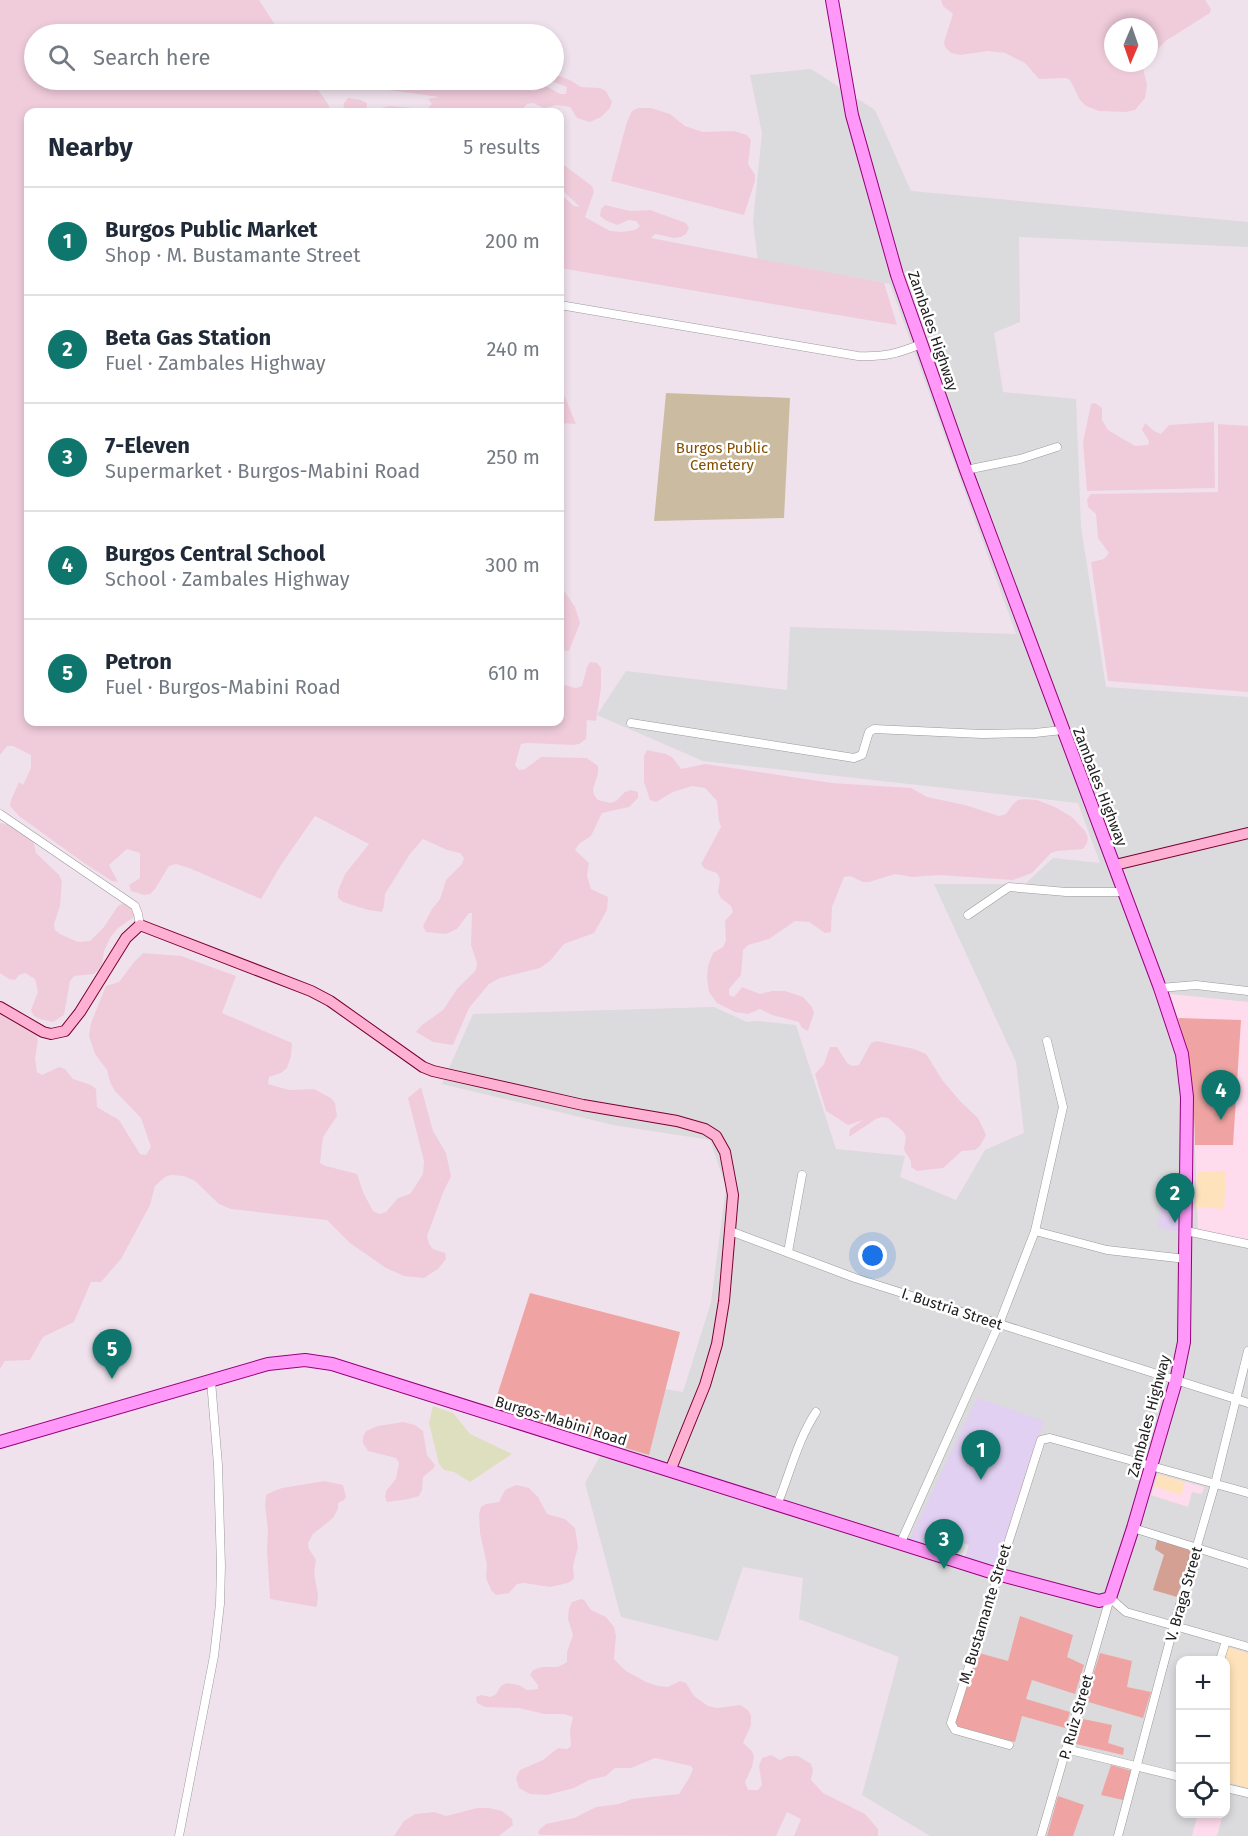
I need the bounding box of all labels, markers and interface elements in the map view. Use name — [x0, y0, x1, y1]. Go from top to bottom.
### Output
north arrow — [1104, 18, 1158, 72]
search box — [24, 24, 564, 90]
icon: search — [45, 41, 78, 74]
text: Search here — [93, 44, 211, 71]
text: Nearby — [48, 132, 133, 163]
text: 5 results — [463, 135, 540, 159]
text: Burgos Public Market — [105, 216, 318, 243]
text: 1 — [63, 229, 72, 253]
text: 200 m — [485, 229, 540, 253]
text: Shop · M. Bustamante Street — [105, 243, 360, 267]
street label: Zambales Highway — [904, 269, 962, 394]
text: Beta Gas Station — [105, 324, 271, 351]
text: 2 — [62, 337, 73, 361]
text: 240 m — [486, 337, 540, 361]
text: Fuel · Zambales Highway — [105, 351, 326, 375]
text: 7-Eleven — [105, 432, 190, 459]
park label: Burgos Public Cemetery — [676, 439, 768, 474]
text: 3 — [62, 445, 73, 469]
text: 250 m — [486, 445, 540, 469]
text: Supermarket · Burgos-Mabini Road — [105, 459, 420, 483]
text: Burgos Central School — [105, 540, 325, 567]
text: 4 — [62, 553, 73, 577]
text: 300 m — [485, 553, 540, 577]
text: School · Zambales Highway — [105, 567, 350, 591]
text: Petron — [105, 648, 172, 675]
text: 5 — [62, 661, 73, 685]
text: 610 m — [488, 661, 540, 685]
text: Fuel · Burgos-Mabini Road — [105, 675, 341, 699]
street label: Zambales Highway — [1069, 725, 1131, 850]
pin: 4 — [1202, 1070, 1240, 1120]
pin: 2 — [1156, 1174, 1194, 1223]
your location — [858, 1241, 887, 1270]
street label: I. Bustria Street — [899, 1284, 1005, 1334]
pin: 5 — [92, 1330, 132, 1379]
street label: Zambales Highway — [1124, 1352, 1174, 1479]
street label: Burgos-Mabini Road — [493, 1392, 629, 1450]
pin: 1 — [962, 1430, 1000, 1480]
pin: 3 — [924, 1520, 964, 1569]
street label: M. Bustamante Street — [955, 1541, 1015, 1686]
street label: V. Braga Street — [1162, 1544, 1206, 1644]
map controls — [1176, 1656, 1230, 1818]
button: + — [1176, 1656, 1230, 1710]
street label: P. Ruiz Street — [1055, 1672, 1097, 1762]
button: − — [1176, 1710, 1230, 1764]
button: locate — [1176, 1764, 1230, 1818]

